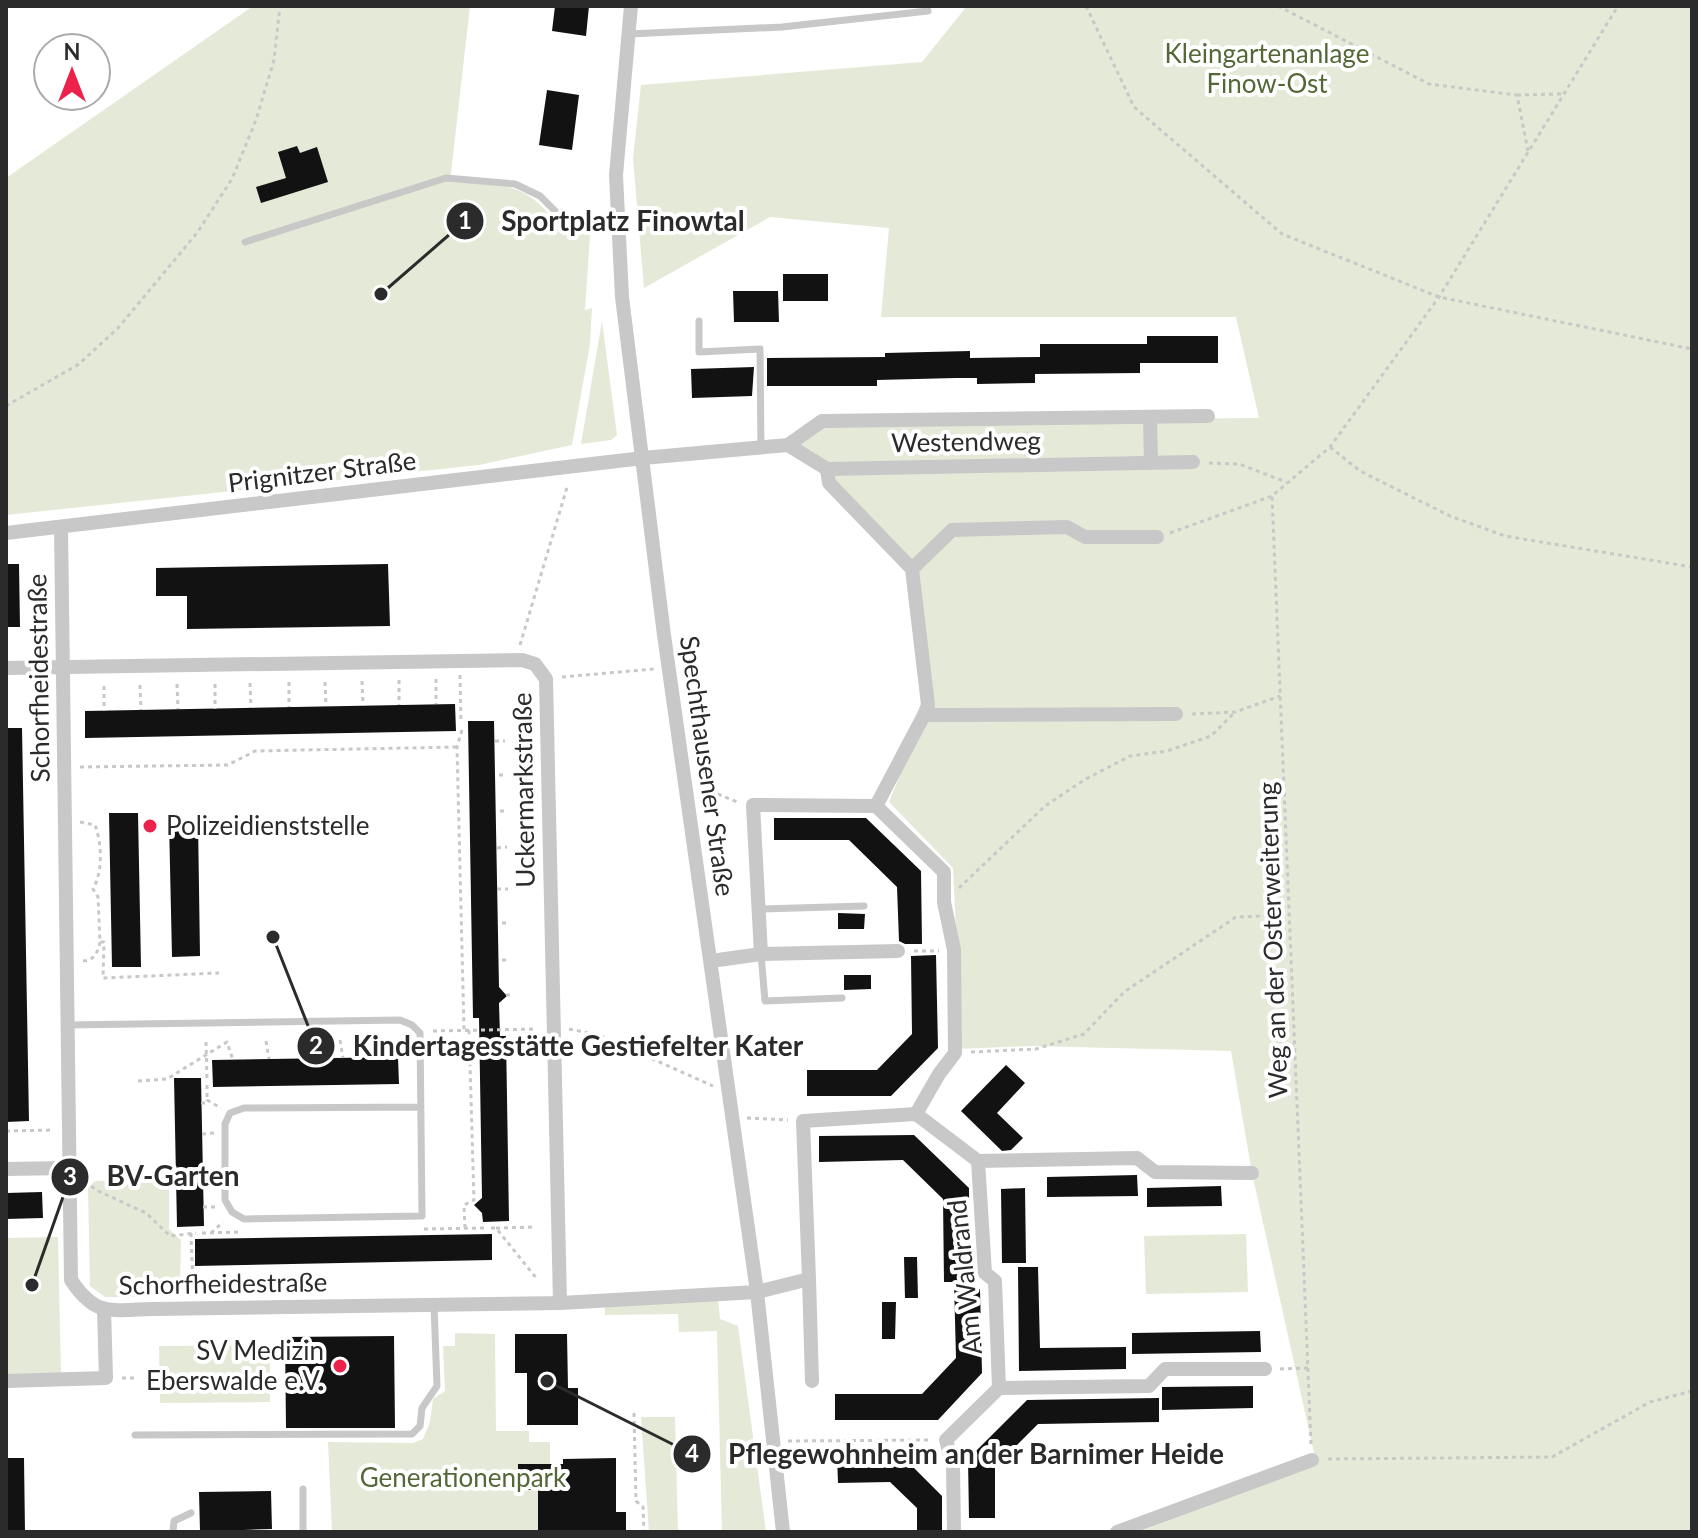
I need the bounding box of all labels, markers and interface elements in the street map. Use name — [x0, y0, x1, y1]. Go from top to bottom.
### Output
north arrow — [32, 32, 112, 112]
park label: Kleingartenanlage Finow-Ost — [1165, 37, 1369, 99]
text: N — [64, 38, 80, 65]
callout: Sportplatz Finowtal — [445, 195, 761, 247]
text: Sportplatz Finowtal — [501, 203, 745, 237]
text: 1 — [458, 205, 472, 234]
street label: Westendweg — [891, 424, 1041, 458]
street label: Prignitzer Straße — [226, 444, 418, 498]
street label: Schorfheidestraße — [20, 573, 56, 783]
street label: Spechthausener Straße — [674, 634, 742, 898]
street label: Uckermarkstraße — [505, 692, 541, 888]
street label: Weg an der Osterweiterung — [1250, 781, 1294, 1099]
place label: Polizeidienststelle — [166, 809, 369, 841]
marker: Polizeidienststelle — [141, 817, 159, 835]
callout: Kindertagesstätte Gestiefelter Kater — [296, 1020, 819, 1072]
text: Kindertagesstätte Gestiefelter Kater — [353, 1028, 804, 1062]
text: 2 — [309, 1030, 323, 1059]
callout: BV-Garten — [50, 1151, 255, 1203]
text: BV-Garten — [106, 1158, 240, 1192]
text: 3 — [63, 1161, 77, 1190]
street label: Am Waldrand — [940, 1198, 988, 1356]
street label: Schorfheidestraße — [118, 1265, 328, 1301]
place label: SV Medizin Eberswalde e.V. — [146, 1334, 324, 1396]
marker: SV Medizin Eberswalde e.V. — [331, 1357, 349, 1375]
callout: Pflegewohnheim an der Barnimer Heide — [672, 1428, 1241, 1480]
text: Pflegewohnheim an der Barnimer Heide — [728, 1436, 1224, 1470]
text: 4 — [685, 1438, 699, 1467]
park label: Generationenpark — [360, 1461, 567, 1493]

